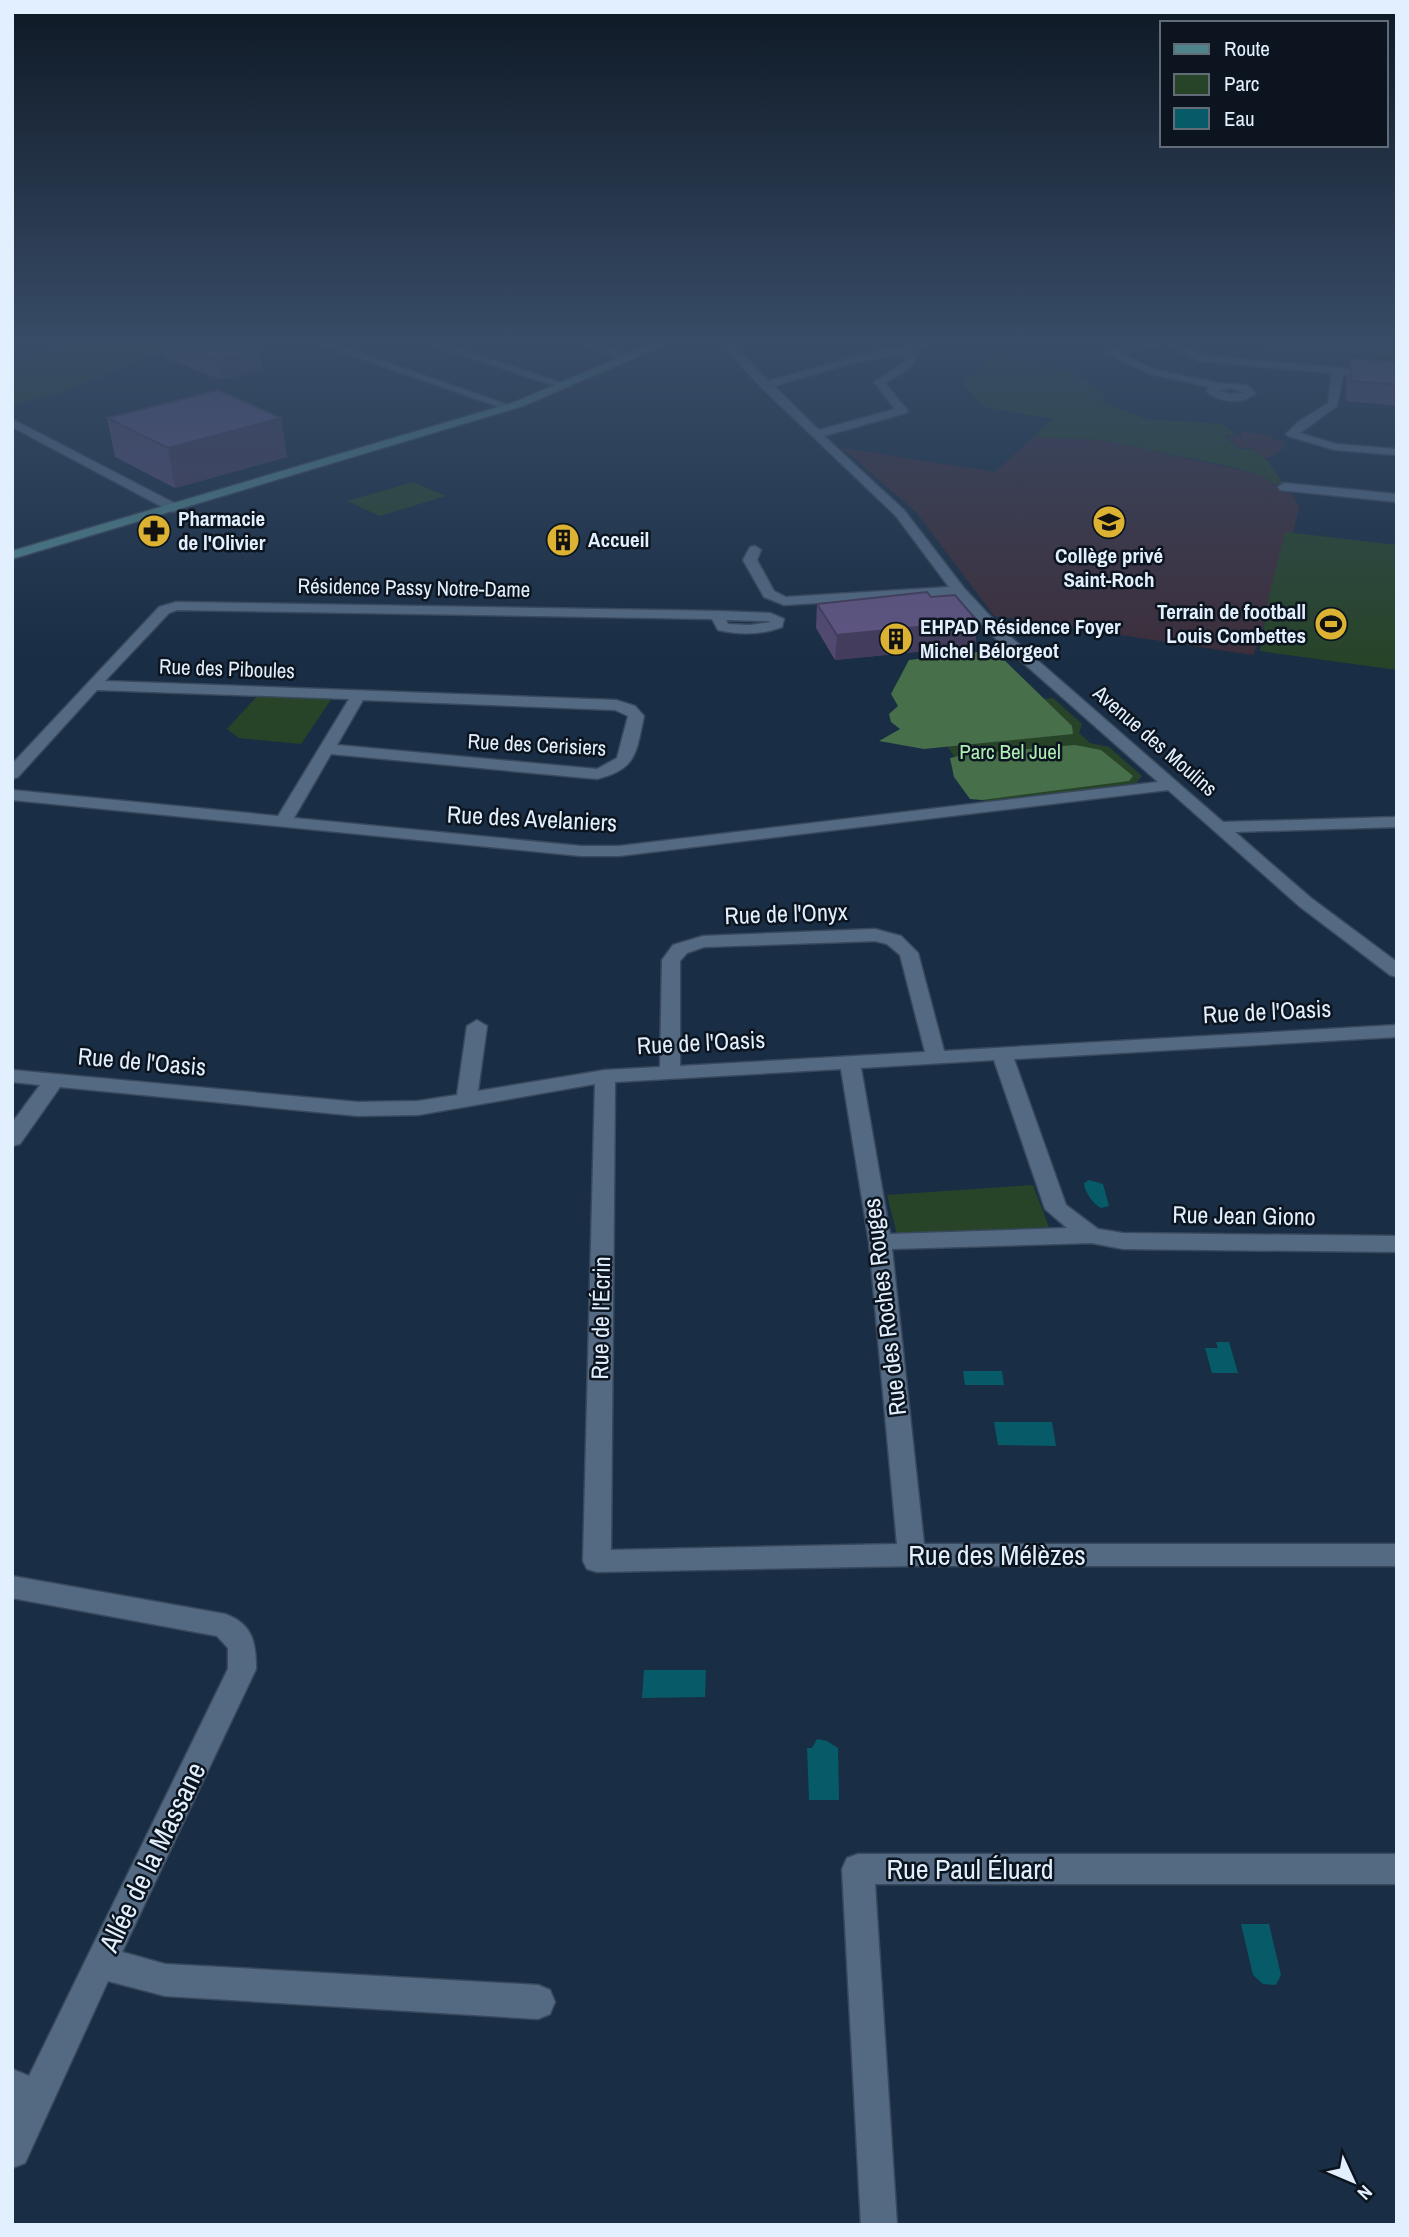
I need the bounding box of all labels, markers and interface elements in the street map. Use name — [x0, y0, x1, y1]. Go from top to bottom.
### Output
legend — [1160, 21, 1388, 147]
text: Route — [1224, 34, 1270, 63]
text: Parc — [1224, 69, 1259, 98]
text: Eau — [1224, 104, 1255, 133]
school or university icon: Collège privé Saint-Roch — [1090, 503, 1128, 541]
place label: Pharmacie de l'Olivier — [178, 504, 266, 557]
pharmacy icon: Pharmacie de l'Olivier — [135, 512, 173, 550]
building icon: Accueil — [544, 521, 582, 559]
place label: Accueil — [588, 525, 649, 554]
place label: Collège privé Saint-Roch — [1055, 541, 1163, 594]
street label: Résidence Passy Notre-Dame — [297, 571, 531, 604]
place label: Terrain de football Louis Combettes — [1157, 597, 1306, 650]
sports icon: Terrain de football Louis Combettes — [1312, 605, 1350, 643]
place label: EHPAD Résidence Foyer Michel Bélorgeot — [920, 612, 1121, 665]
building icon: EHPAD Résidence Foyer Michel Bélorgeot — [877, 620, 915, 658]
street label: Rue des Piboules — [159, 652, 295, 685]
street label: Avenue des Moulins — [1086, 678, 1224, 803]
street label: Rue des Cerisiers — [467, 726, 607, 763]
park label: Parc Bel Juel — [959, 737, 1061, 766]
street label: Rue des Avelaniers — [446, 798, 618, 838]
street label: Rue de l'Onyx — [724, 895, 848, 931]
street label: Rue de l'Oasis — [1202, 992, 1332, 1030]
street label: Rue de l'Oasis — [636, 1023, 766, 1061]
street label: Rue de l'Oasis — [77, 1039, 207, 1083]
street label: Rue des Roches Rouges — [855, 1197, 913, 1418]
street label: Rue Jean Giono — [1172, 1198, 1316, 1232]
street label: Rue de l'Écrin — [583, 1256, 617, 1380]
street label: Rue des Mélèzes — [908, 1536, 1086, 1574]
street label: Allée de la Massane — [89, 1756, 214, 1959]
street label: Rue Paul Éluard — [886, 1850, 1054, 1888]
north arrow — [1318, 2146, 1388, 2216]
text: N — [1352, 2180, 1378, 2206]

